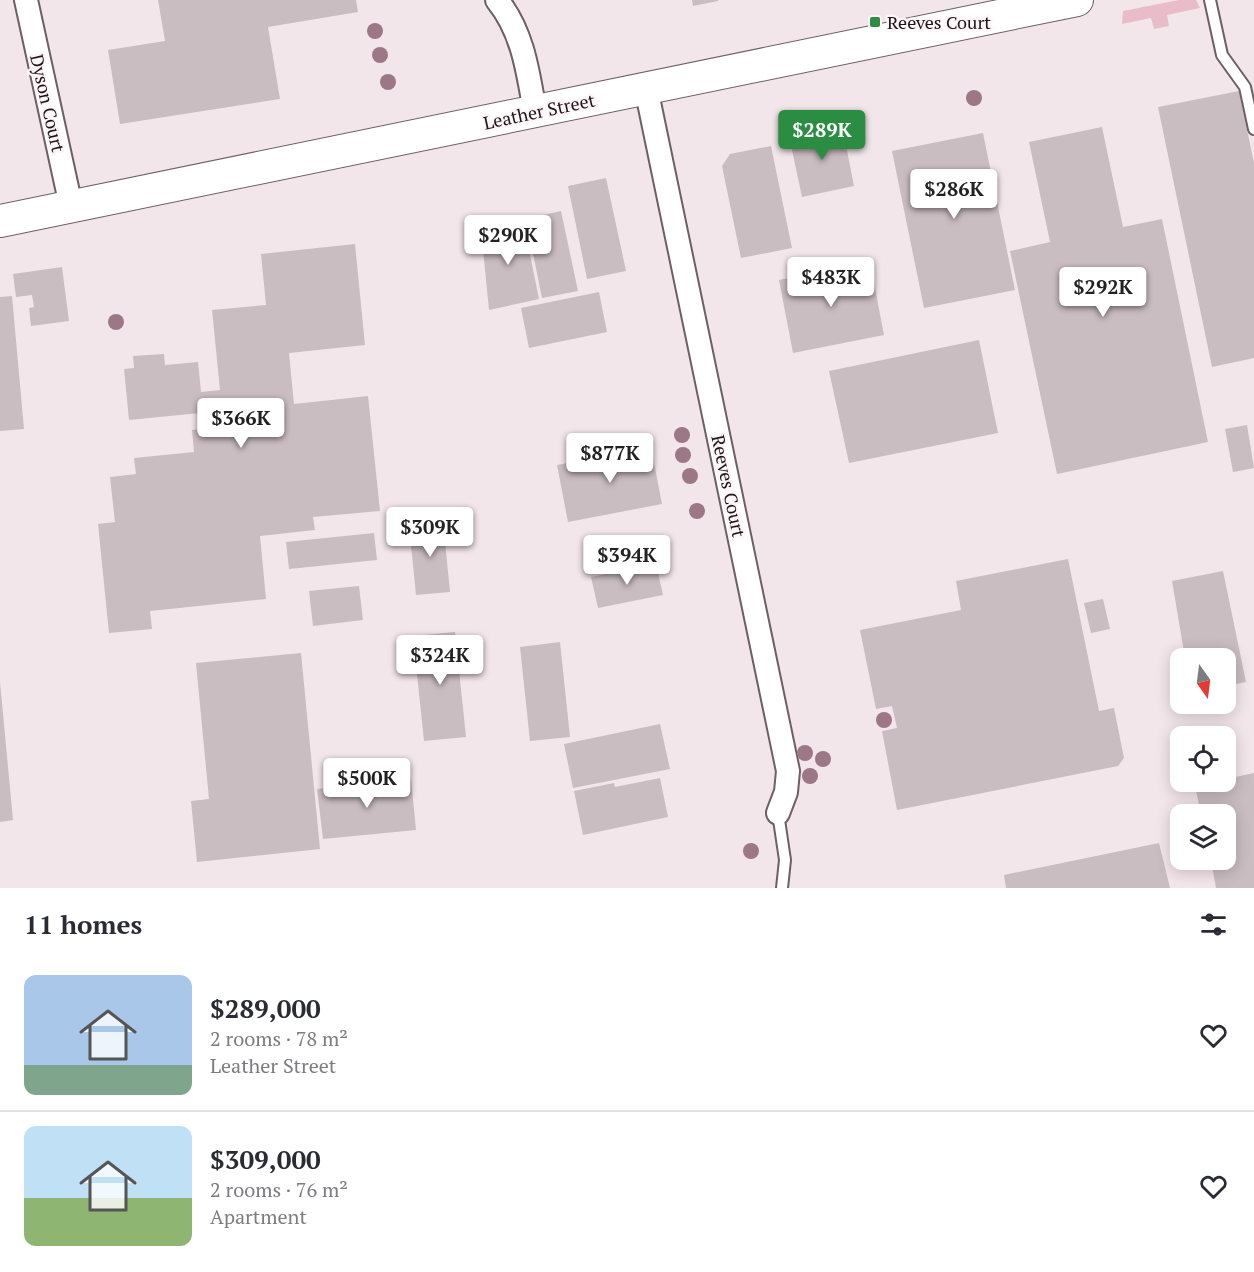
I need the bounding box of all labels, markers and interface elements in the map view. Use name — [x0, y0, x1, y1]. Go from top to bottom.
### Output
place label: Reeves Court — [887, 10, 991, 34]
marker: Reeves Court — [868, 15, 882, 29]
street label: Dyson Court — [25, 52, 71, 155]
street label: Leather Street — [481, 87, 597, 135]
pin: $289K — [780, 110, 864, 161]
text: $289K — [792, 116, 852, 143]
pin: $286K — [912, 169, 996, 220]
text: $286K — [924, 175, 984, 202]
pin: $290K — [466, 215, 550, 266]
text: $290K — [478, 221, 538, 248]
pin: $483K — [789, 257, 873, 308]
text: $483K — [801, 263, 861, 290]
pin: $292K — [1061, 267, 1145, 318]
text: $292K — [1073, 273, 1133, 300]
pin: $366K — [199, 398, 283, 449]
text: $366K — [211, 404, 271, 431]
pin: $877K — [568, 433, 652, 484]
street label: Reeves Court — [706, 433, 752, 540]
text: $877K — [580, 439, 640, 466]
pin: $309K — [388, 507, 472, 558]
text: $309K — [400, 513, 460, 540]
pin: $394K — [585, 535, 669, 586]
text: $394K — [597, 541, 657, 568]
pin: $324K — [398, 635, 482, 686]
text: $324K — [410, 641, 470, 668]
north arrow — [1170, 648, 1236, 714]
map controls — [1170, 648, 1236, 870]
button: locate — [1170, 726, 1236, 792]
pin: $500K — [325, 758, 409, 809]
text: $500K — [337, 764, 397, 791]
button: layers — [1170, 804, 1236, 870]
text: 11 homes — [24, 907, 142, 941]
icon: filters — [1197, 908, 1230, 941]
text: $289,000 — [210, 991, 321, 1025]
icon: home — [72, 999, 144, 1071]
icon: heart — [1197, 1019, 1230, 1052]
text: 2 rooms · 78 m² — [210, 1025, 348, 1052]
text: Leather Street — [210, 1052, 336, 1079]
text: $309,000 — [210, 1142, 321, 1176]
icon: home — [72, 1150, 144, 1222]
icon: heart — [1197, 1170, 1230, 1203]
text: 2 rooms · 76 m² — [210, 1176, 348, 1203]
text: Apartment — [210, 1203, 307, 1230]

